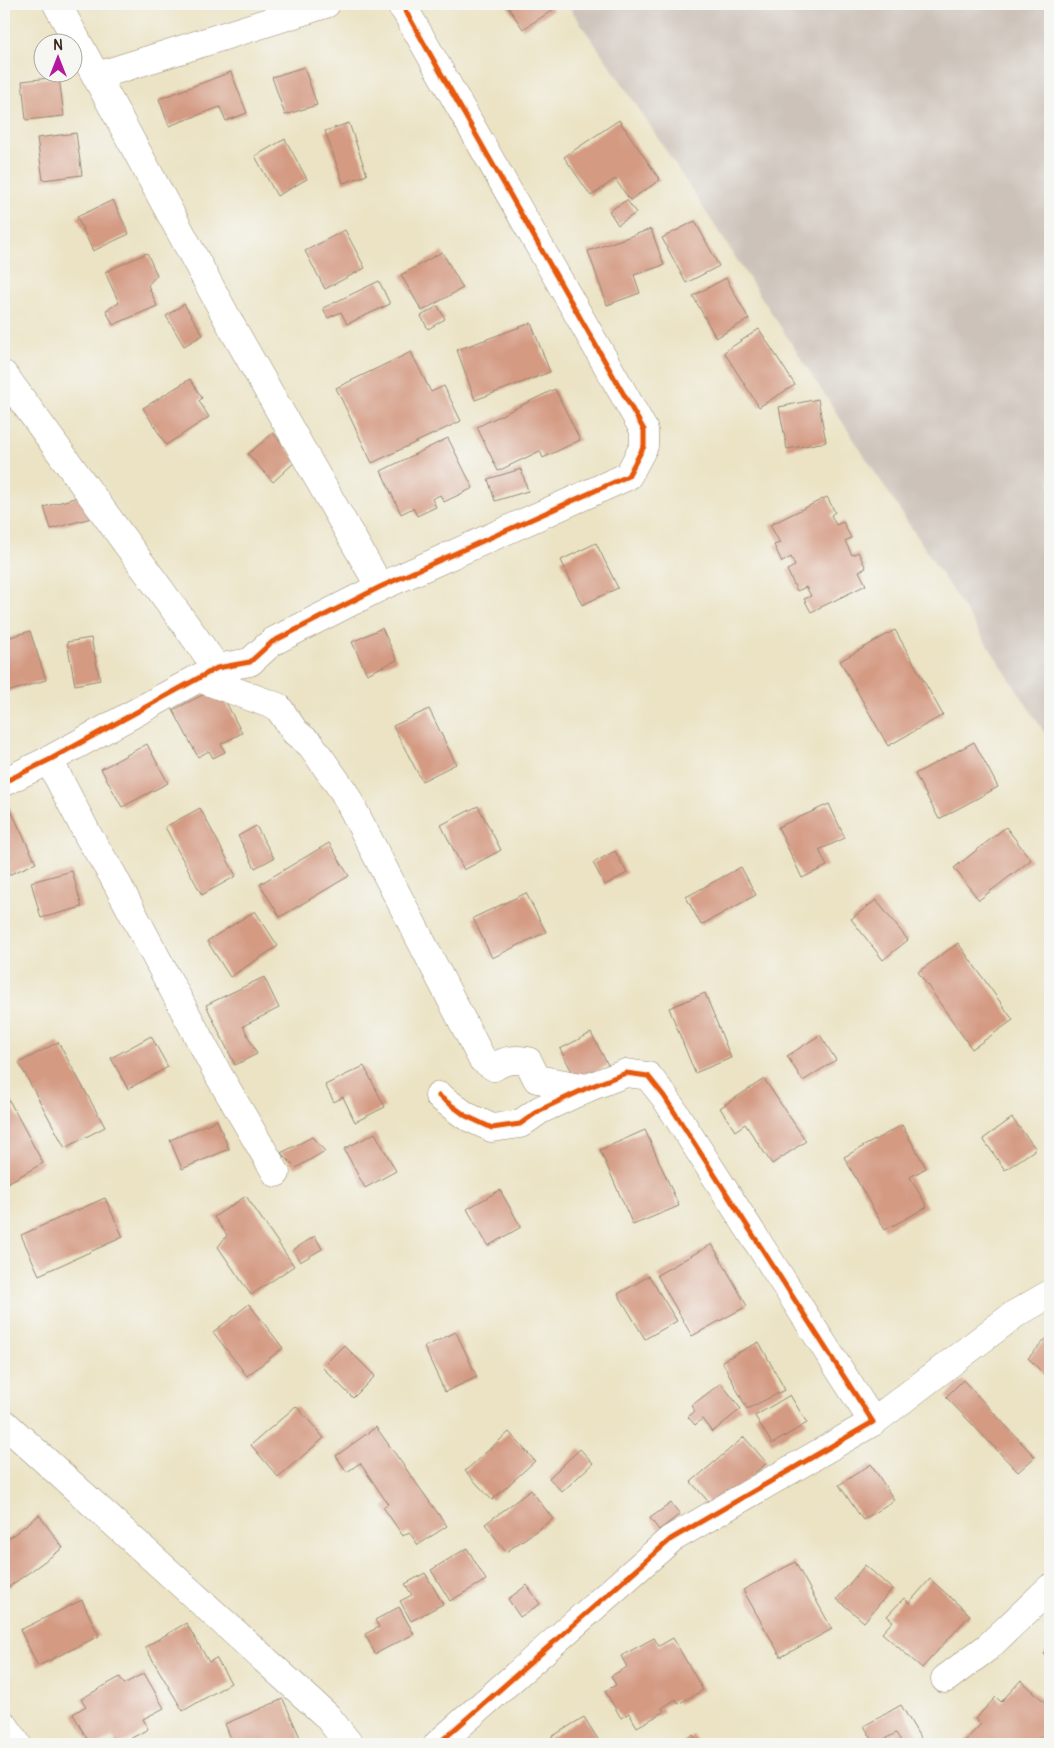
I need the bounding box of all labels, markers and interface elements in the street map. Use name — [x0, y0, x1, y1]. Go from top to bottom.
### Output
north arrow — [32, 32, 82, 82]
text: N — [53, 37, 63, 54]

